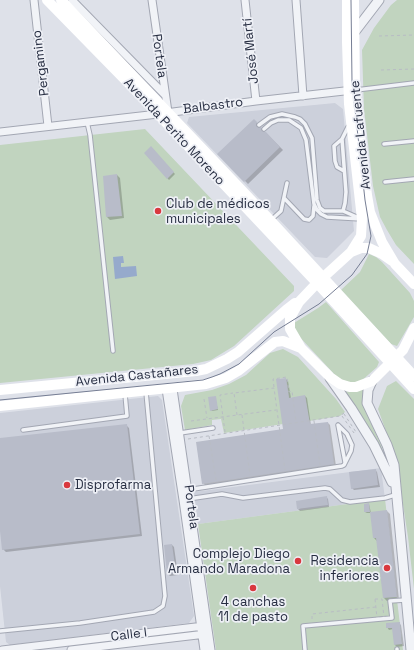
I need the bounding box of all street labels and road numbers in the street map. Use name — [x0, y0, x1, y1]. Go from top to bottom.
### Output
street label: José Martí — [240, 17, 262, 85]
street label: Pergamino — [29, 29, 53, 97]
street label: Portela — [148, 33, 170, 79]
street label: Avenida Perito Moreno — [120, 75, 228, 189]
street label: Avenida Lafuente — [348, 80, 374, 190]
street label: Balbastro — [182, 95, 244, 117]
street label: Avenida Castañares — [75, 362, 199, 390]
street label: Portela — [180, 484, 202, 530]
street label: Calle I — [110, 625, 148, 645]

